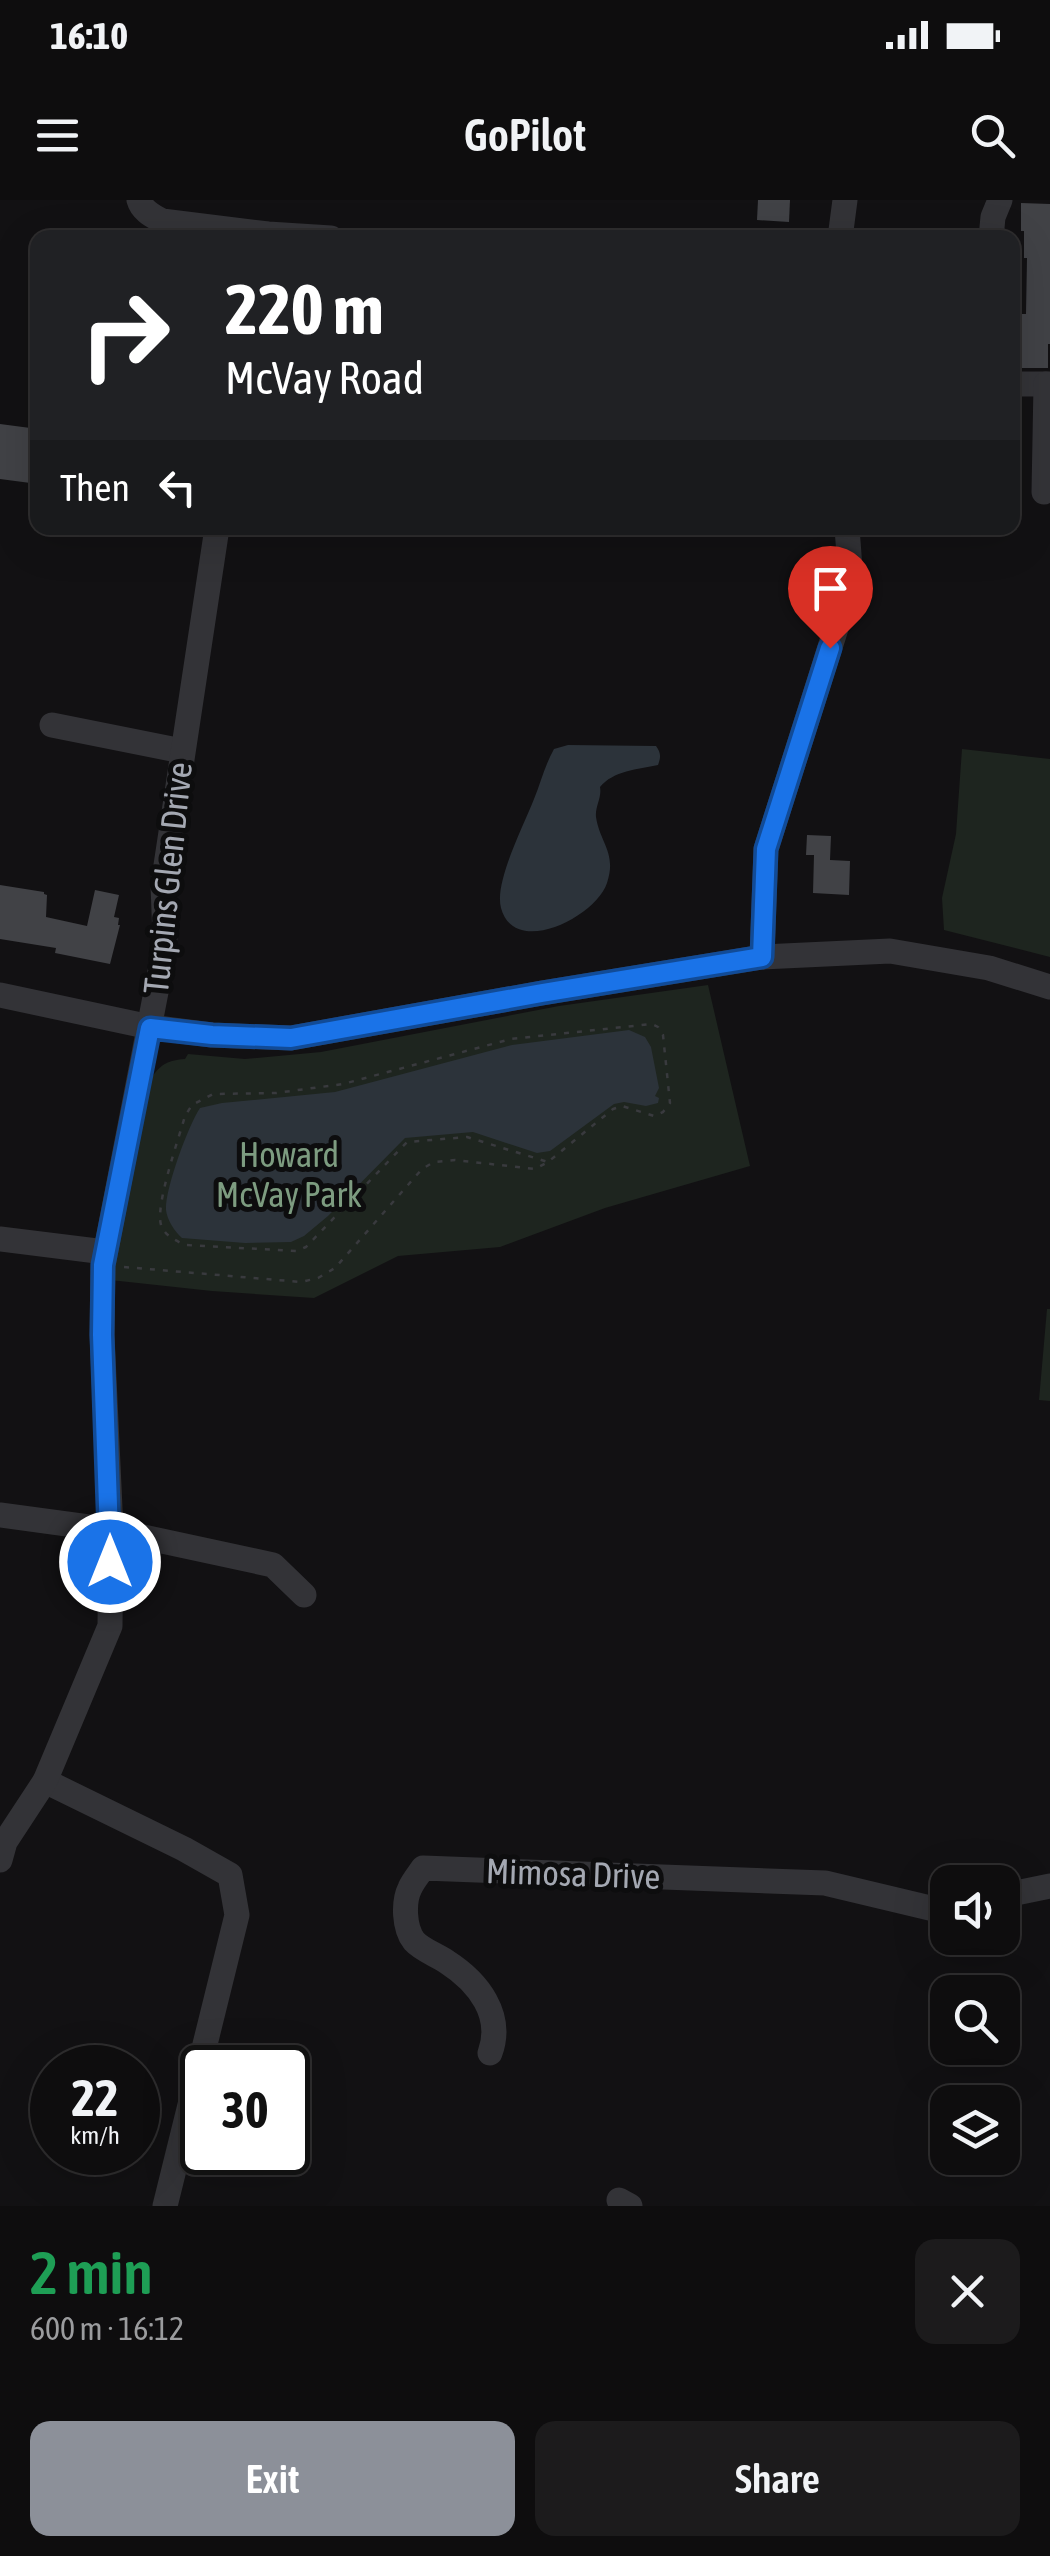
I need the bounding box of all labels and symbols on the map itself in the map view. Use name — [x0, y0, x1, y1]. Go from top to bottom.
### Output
pin — [788, 546, 873, 649]
street label: Turpins Glen Drive — [135, 760, 199, 996]
park label: Howard McVay Park — [216, 1134, 362, 1214]
position arrow — [58, 1510, 162, 1614]
street label: Mimosa Drive — [485, 1850, 661, 1896]
speed limit sign: 30 — [180, 2045, 310, 2175]

